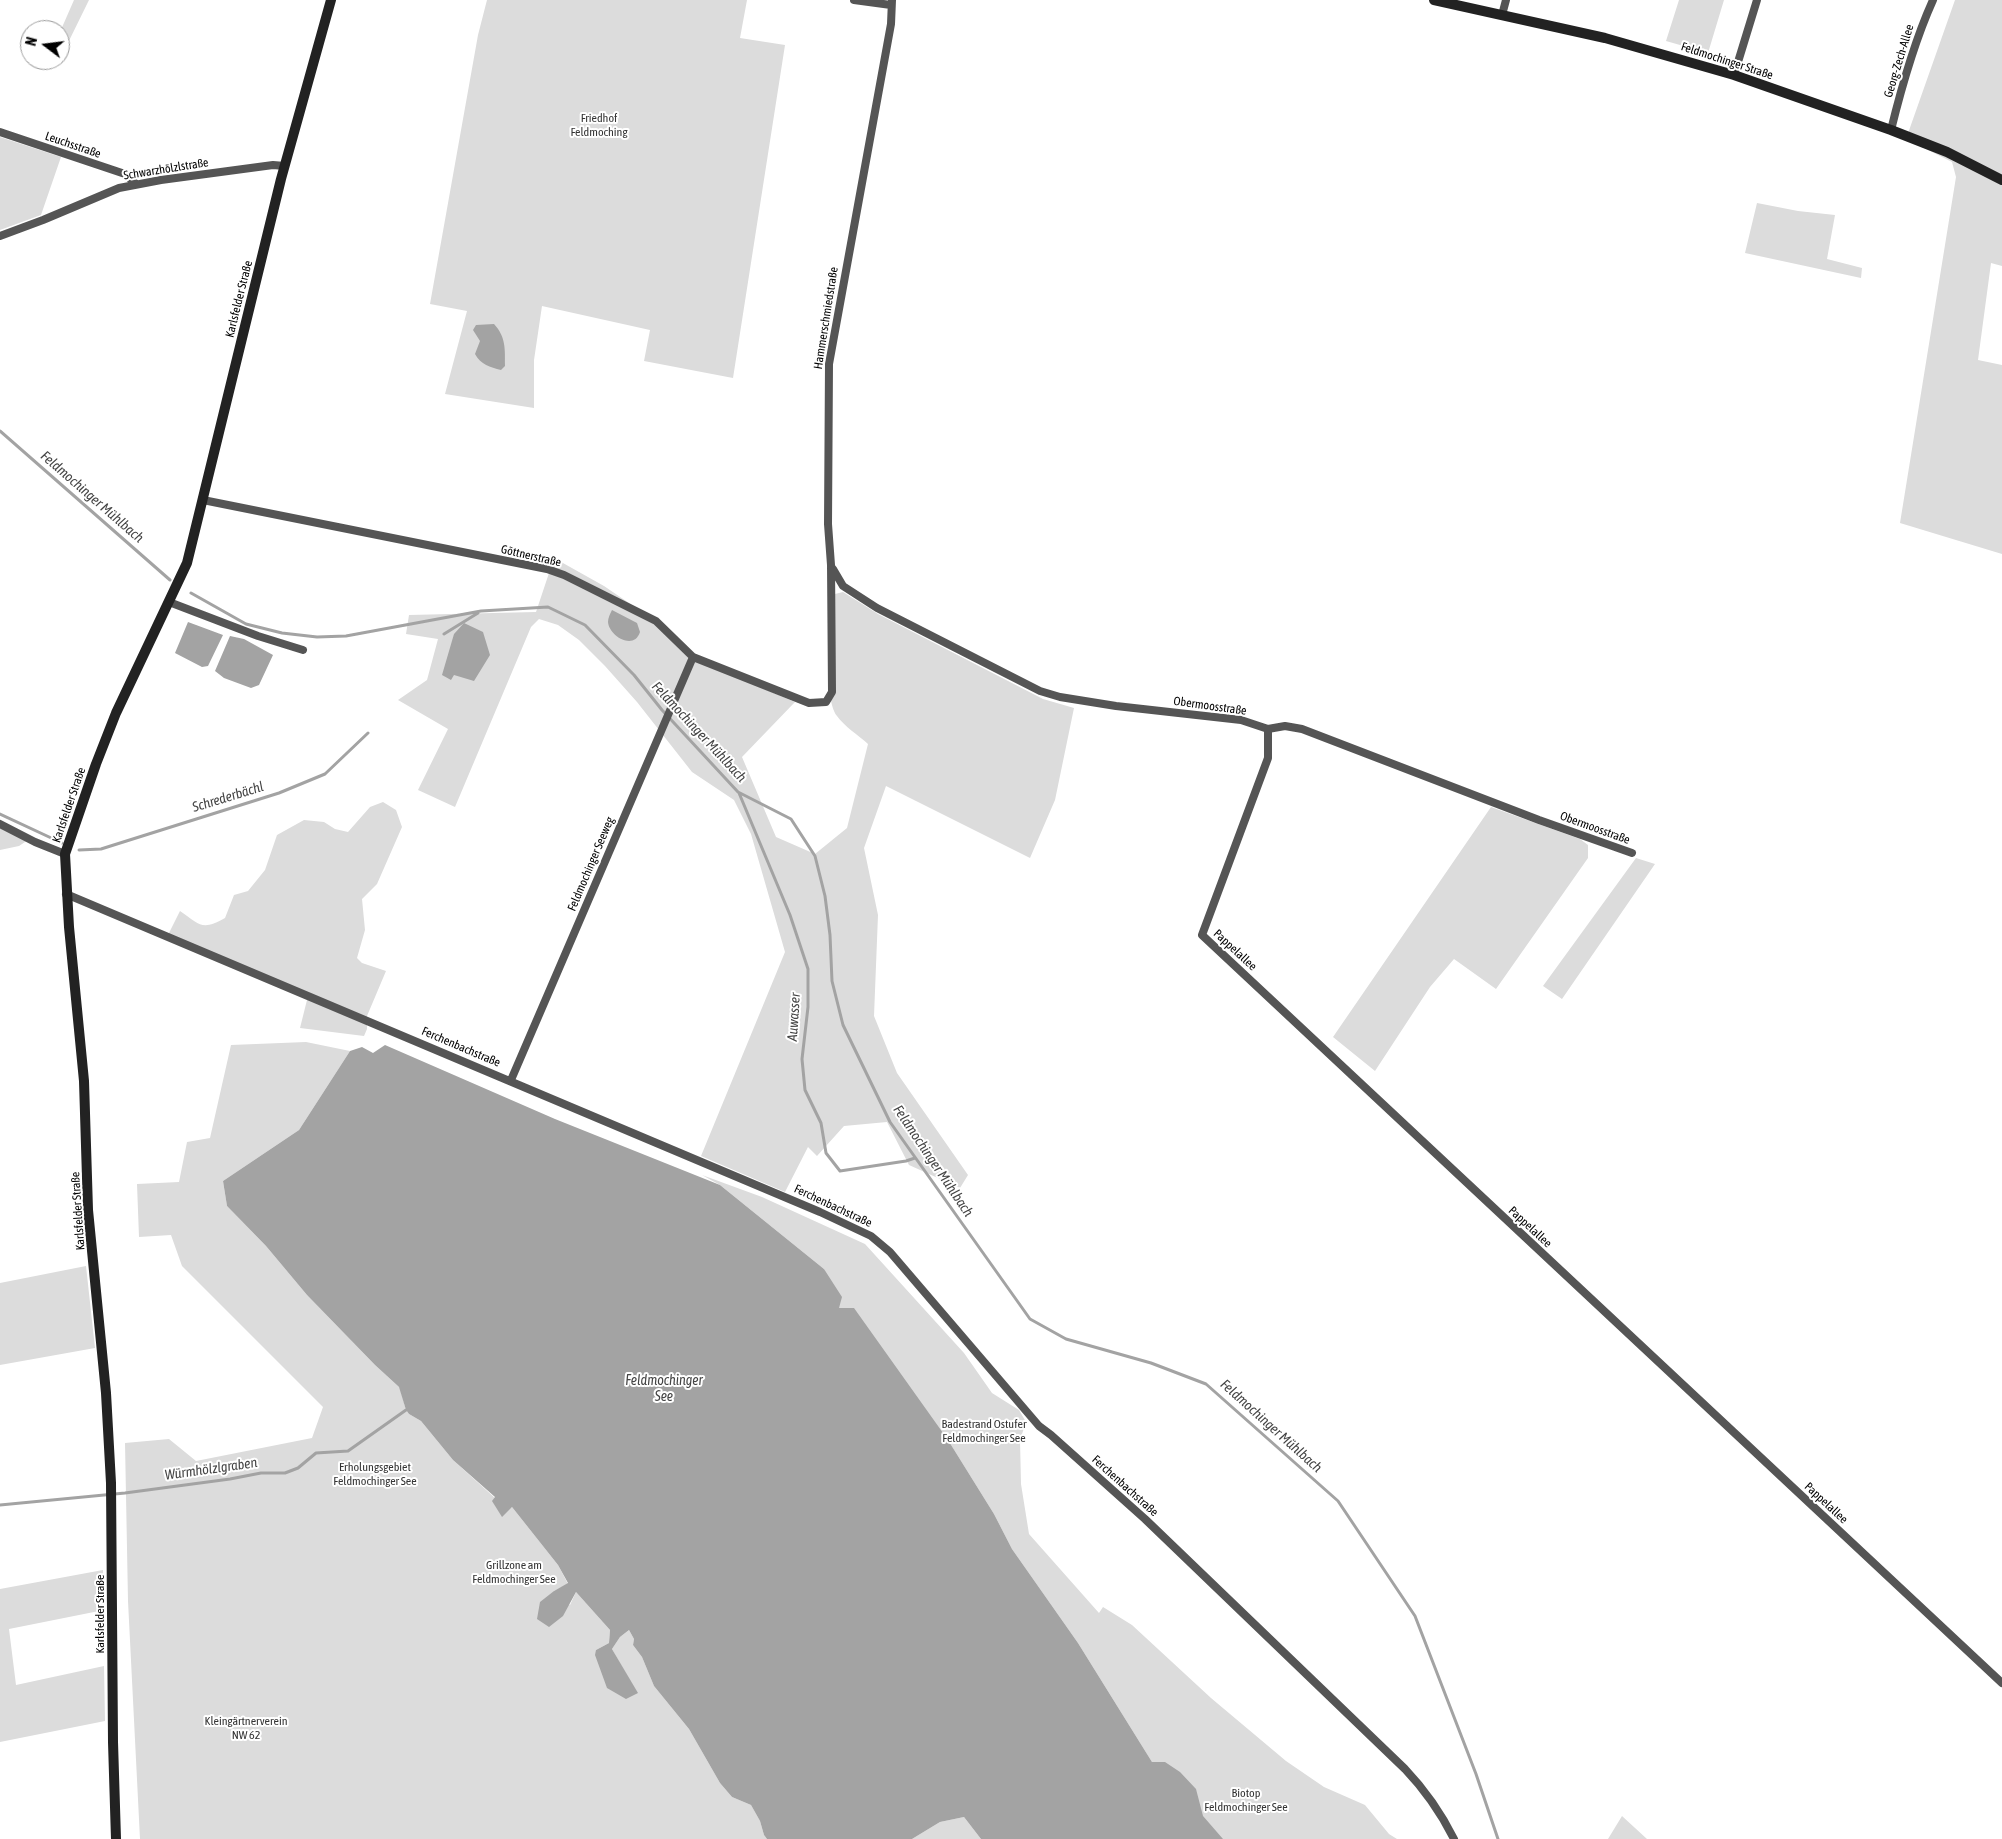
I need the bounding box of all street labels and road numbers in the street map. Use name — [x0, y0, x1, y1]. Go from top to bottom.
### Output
street label: Georg-Zech-Allee — [1881, 23, 1917, 99]
street label: Feldmochinger Straße — [1679, 39, 1775, 83]
street label: Leuchsstraße — [43, 129, 103, 161]
street label: Schwarzhölzlstraße — [123, 155, 209, 183]
street label: Karlsfelder Straße — [222, 259, 256, 339]
street label: Hammerschmiedstraße — [811, 266, 841, 370]
street label: Göttnerstraße — [499, 542, 563, 570]
street label: Obermoosstraße — [1173, 694, 1247, 718]
street label: Karlsfelder Straße — [49, 765, 89, 845]
street label: Obermoosstraße — [1558, 809, 1632, 847]
street label: Feldmochinger Seeweg — [565, 815, 617, 913]
street label: Pappelallee — [1210, 926, 1260, 974]
street label: Ferchenbachstraße — [419, 1024, 503, 1070]
street label: Karlsfelder Straße — [68, 1171, 88, 1251]
street label: Ferchenbachstraße — [792, 1182, 874, 1230]
street label: Pappelallee — [1505, 1203, 1555, 1251]
street label: Ferchenbachstraße — [1089, 1452, 1161, 1520]
street label: Pappelallee — [1801, 1479, 1851, 1527]
street label: Karlsfelder Straße — [93, 1575, 107, 1653]

